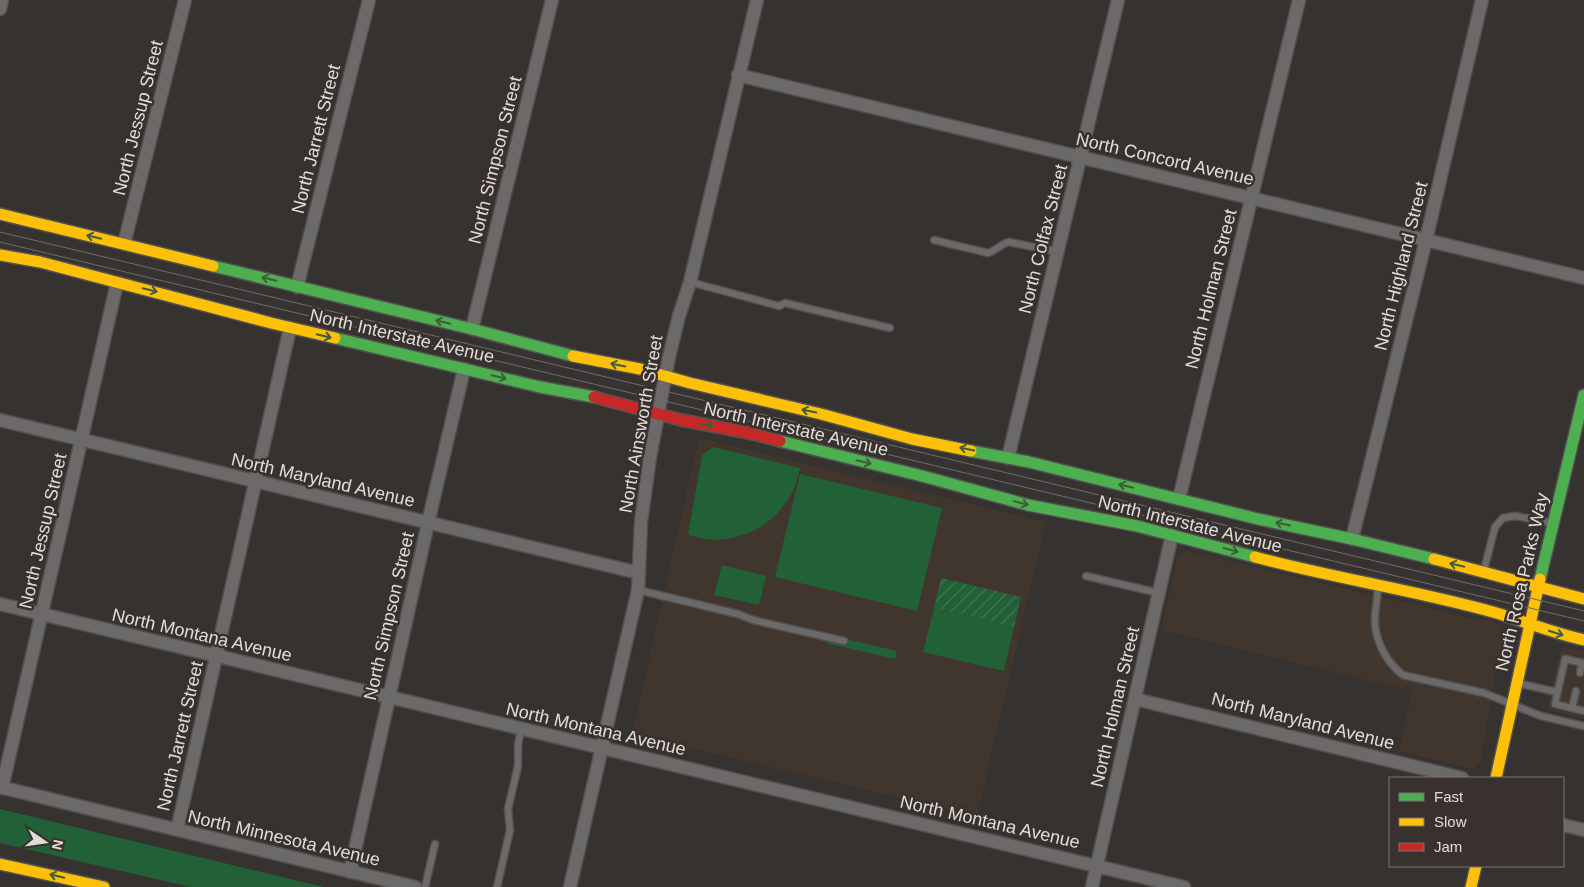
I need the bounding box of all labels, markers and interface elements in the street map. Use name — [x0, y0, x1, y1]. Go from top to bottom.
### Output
street label: North Jessup Street — [109, 38, 167, 198]
street label: North Jarrett Street — [288, 62, 344, 216]
street label: North Simpson Street — [464, 74, 526, 246]
street label: North Concord Avenue — [1074, 129, 1256, 189]
street label: North Colfax Street — [1015, 162, 1071, 316]
street label: North Highland Street — [1370, 180, 1432, 352]
street label: North Holman Street — [1181, 207, 1241, 371]
one-way arrow — [86, 232, 102, 241]
one-way arrow — [261, 274, 277, 283]
one-way arrow — [141, 286, 157, 295]
street label: North Interstate Avenue — [308, 305, 496, 367]
one-way arrow — [436, 317, 452, 326]
one-way arrow — [315, 332, 331, 341]
street label: North Ainsworth Street — [616, 334, 666, 514]
one-way arrow — [611, 360, 627, 369]
one-way arrow — [490, 373, 506, 382]
street label: North Interstate Avenue — [702, 398, 890, 460]
one-way arrow — [802, 406, 818, 415]
one-way arrow — [697, 421, 713, 431]
one-way arrow — [960, 444, 976, 454]
street label: North Maryland Avenue — [229, 449, 417, 511]
street label: North Jessup Street — [15, 451, 71, 611]
one-way arrow — [856, 458, 872, 467]
one-way arrow — [1118, 481, 1134, 490]
street label: North Interstate Avenue — [1096, 491, 1284, 557]
street label: North Rosa Parks Way — [1492, 491, 1552, 673]
one-way arrow — [1013, 499, 1029, 508]
one-way arrow — [1276, 519, 1292, 529]
street label: North Simpson Street — [360, 530, 418, 702]
one-way arrow — [1222, 546, 1238, 556]
one-way arrow — [1449, 560, 1465, 569]
street label: North Montana Avenue — [110, 605, 294, 665]
street label: North Holman Street — [1087, 625, 1143, 789]
one-way arrow — [1548, 629, 1564, 638]
street label: North Jarrett Street — [153, 659, 207, 813]
street label: North Maryland Avenue — [1209, 689, 1397, 753]
street label: North Montana Avenue — [504, 699, 688, 759]
legend — [1389, 777, 1564, 867]
text: Fast — [1434, 788, 1464, 805]
street label: North Montana Avenue — [898, 792, 1082, 852]
street label: North Minnesota Avenue — [186, 806, 382, 870]
text: Slow — [1434, 813, 1467, 830]
north arrow — [20, 817, 70, 867]
text: N — [49, 838, 67, 852]
text: Jam — [1434, 838, 1462, 855]
one-way arrow — [49, 871, 65, 880]

